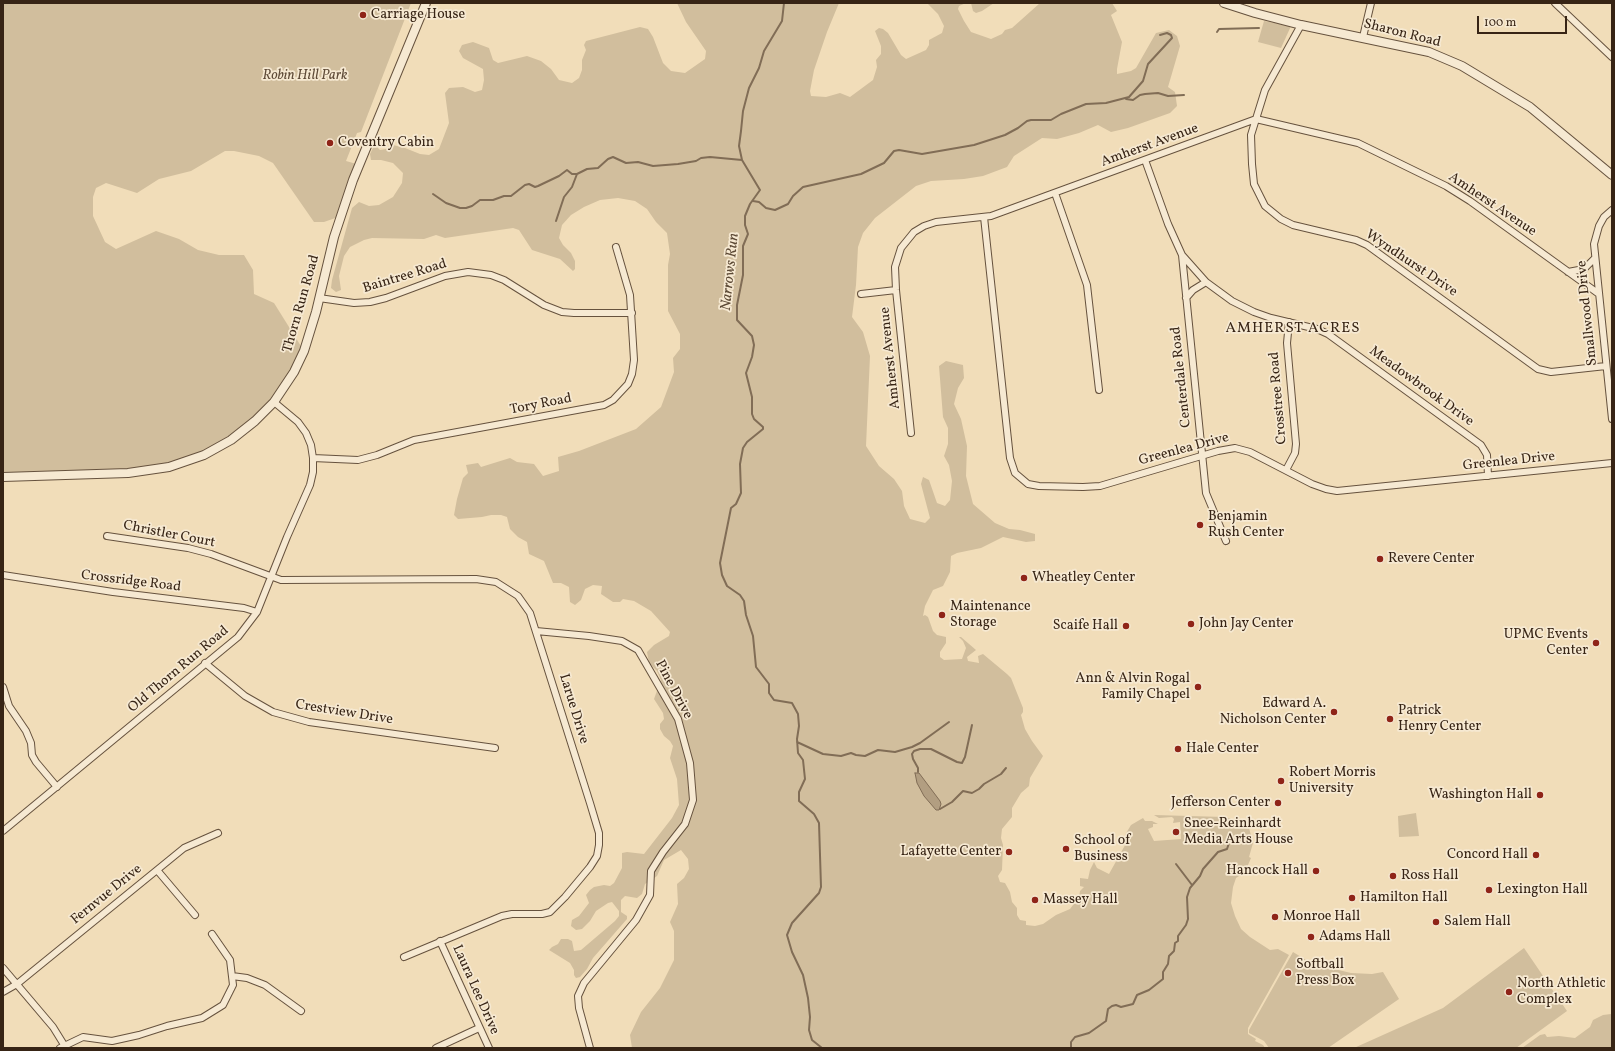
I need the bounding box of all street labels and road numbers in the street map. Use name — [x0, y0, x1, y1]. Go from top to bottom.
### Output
street label: Sharon Road — [1362, 16, 1442, 52]
street label: Amherst Avenue — [1099, 121, 1201, 171]
street label: Amherst Avenue — [1445, 169, 1539, 241]
street label: Wyndhurst Drive — [1362, 227, 1460, 301]
street label: Thorn Run Road — [280, 253, 324, 355]
street label: Baintree Road — [361, 256, 449, 298]
street label: Smallwood Drive — [1574, 259, 1602, 367]
street label: Amherst Avenue — [877, 306, 905, 410]
street label: Centerdale Road — [1168, 326, 1196, 428]
street label: Meadowbrook Drive — [1365, 343, 1477, 431]
street label: Crosstree Road — [1267, 351, 1291, 445]
street label: Tory Road — [509, 391, 573, 419]
street label: Greenlea Drive — [1137, 430, 1231, 470]
street label: Greenlea Drive — [1462, 449, 1556, 475]
street label: Christler Court — [122, 518, 216, 552]
street label: Crossridge Road — [80, 568, 182, 596]
street label: Old Thorn Run Road — [125, 623, 233, 717]
street label: Pine Drive — [650, 658, 696, 722]
street label: Larue Drive — [554, 672, 592, 746]
street label: Crestview Drive — [294, 697, 394, 729]
street label: Fernvue Drive — [68, 861, 146, 929]
street label: Laura Lee Drive — [448, 943, 502, 1037]

